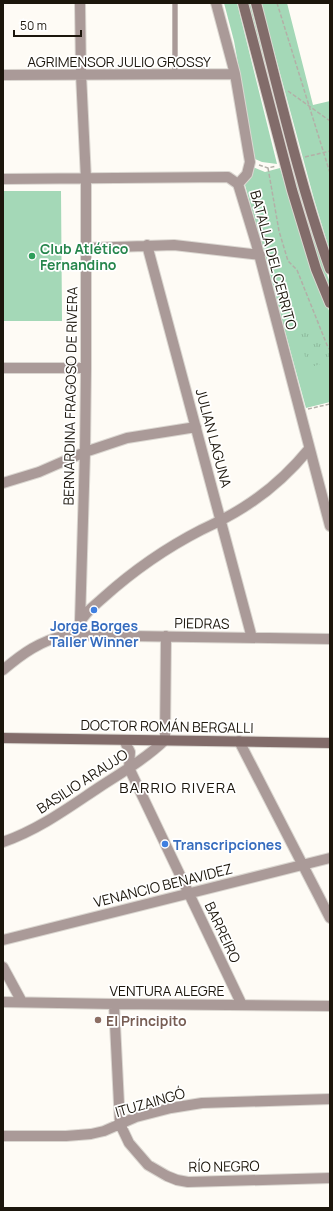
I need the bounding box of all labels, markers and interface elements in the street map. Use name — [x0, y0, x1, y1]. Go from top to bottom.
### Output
scale bar — [14, 12, 81, 38]
text: 50 m — [20, 17, 47, 34]
street label: AGRIMENSOR JULIO GROSSY — [27, 52, 211, 71]
street label: BATALLA DEL CERRITO — [246, 188, 302, 332]
place label: Club Atlético Fernandino — [40, 239, 129, 274]
marker: Club Atlético Fernandino — [27, 251, 37, 261]
street label: BERNARDINA FRAGOSO DE RIVERA — [59, 286, 81, 506]
street label: JULIAN LAGUNA — [192, 386, 236, 490]
marker: Jorge Borges Taller Winner — [89, 605, 99, 615]
street label: PIEDRAS — [174, 613, 230, 633]
place label: Jorge Borges Taller Winner — [50, 616, 139, 651]
street label: DOCTOR ROMÁN BERGALLI — [80, 715, 254, 737]
street label: BASILIO ARAUJO — [33, 744, 131, 818]
district label: BARRIO RIVERA — [119, 777, 237, 798]
place label: Transcripciones — [173, 835, 282, 854]
marker: Transcripciones — [160, 839, 170, 849]
street label: VENANCIO BENAVIDEZ — [92, 859, 234, 911]
street label: BARREIRO — [201, 898, 245, 966]
street label: VENTURA ALEGRE — [110, 981, 224, 1000]
place label: El Principito — [106, 1011, 187, 1030]
marker: El Principito — [93, 1015, 103, 1025]
street label: ITUZAINGÓ — [113, 1083, 187, 1121]
street label: RÍO NEGRO — [188, 1156, 260, 1176]

